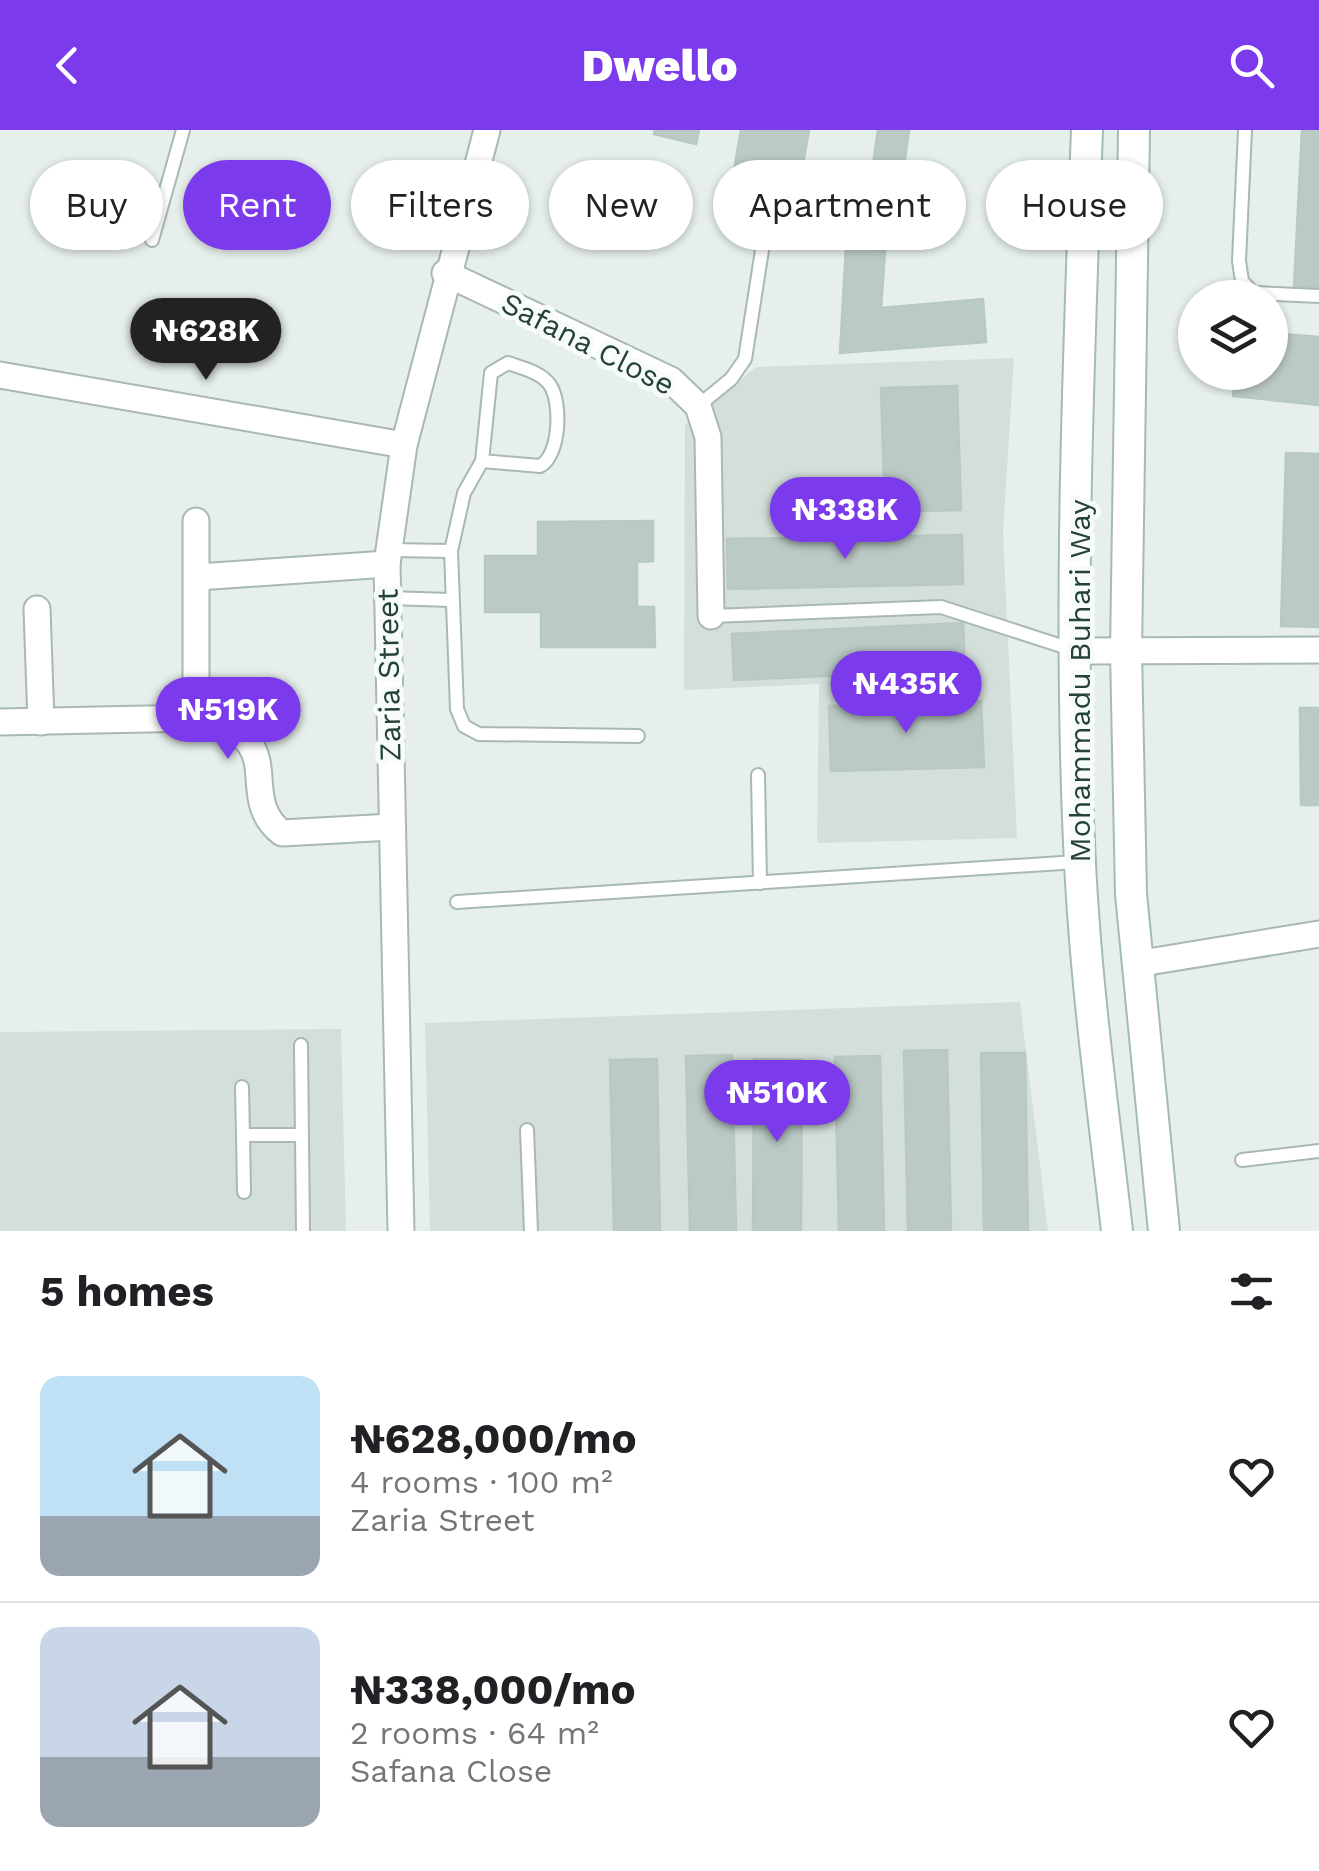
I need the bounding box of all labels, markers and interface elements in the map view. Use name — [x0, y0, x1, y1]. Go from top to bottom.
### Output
icon: back — [40, 38, 95, 93]
icon: search — [1224, 38, 1279, 93]
text: Dwello — [581, 39, 738, 92]
chip: Buy — [30, 160, 163, 250]
chip: Rent — [183, 160, 331, 250]
chip: Filters — [351, 160, 529, 250]
chip: New — [549, 160, 693, 250]
chip: Apartment — [713, 160, 966, 250]
chip: House — [986, 160, 1163, 250]
map controls — [1178, 280, 1288, 390]
button: layers — [1178, 280, 1288, 390]
street label: Safana Close — [496, 285, 681, 402]
pin: ₦628K — [136, 298, 276, 383]
text: ₦628K — [152, 311, 260, 349]
pin: ₦338K — [775, 477, 915, 562]
text: ₦338K — [792, 490, 898, 528]
street label: Mohammadu Buhari Way — [1062, 499, 1097, 863]
street label: Zaria Street — [369, 588, 408, 762]
pin: ₦435K — [836, 651, 976, 736]
text: ₦435K — [853, 664, 959, 702]
pin: ₦519K — [158, 677, 298, 762]
text: ₦519K — [178, 690, 278, 728]
pin: ₦510K — [707, 1060, 847, 1145]
text: ₦510K — [726, 1073, 828, 1111]
icon: filters — [1224, 1264, 1279, 1319]
text: 5 homes — [40, 1267, 214, 1316]
text: ₦628,000/mo — [350, 1414, 637, 1463]
icon: home — [120, 1416, 240, 1536]
icon: heart — [1224, 1449, 1279, 1504]
text: 4 rooms · 100 m² — [350, 1463, 613, 1501]
text: Zaria Street — [350, 1501, 534, 1539]
text: ₦338,000/mo — [350, 1665, 636, 1714]
icon: home — [120, 1667, 240, 1787]
icon: heart — [1224, 1700, 1279, 1755]
text: 2 rooms · 64 m² — [350, 1714, 599, 1752]
text: Safana Close — [350, 1752, 552, 1790]

